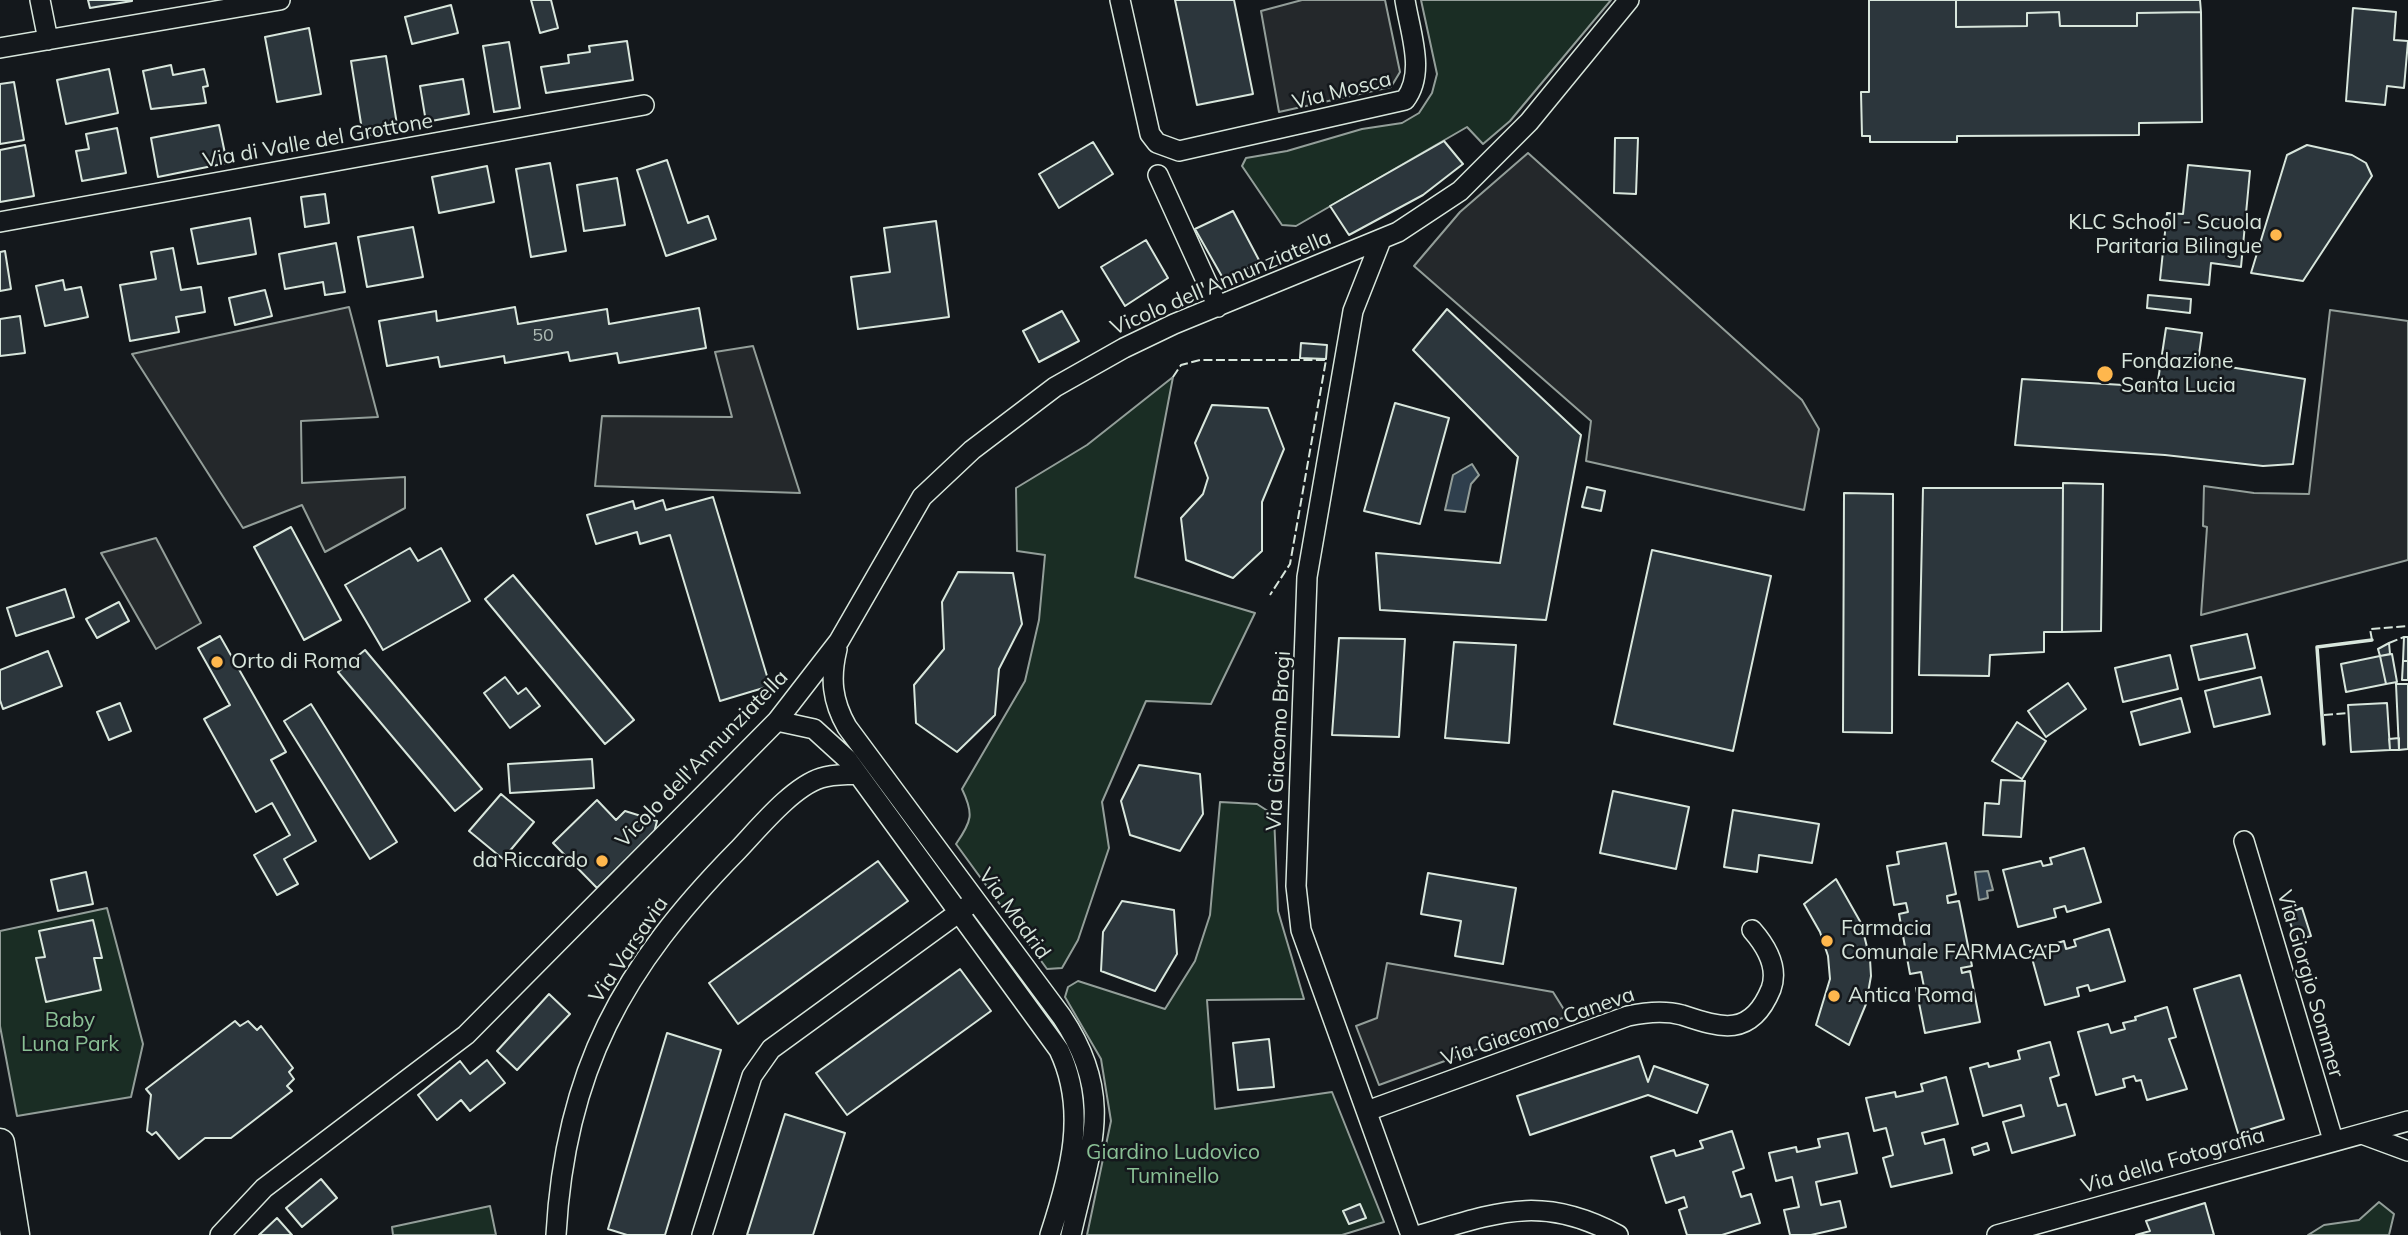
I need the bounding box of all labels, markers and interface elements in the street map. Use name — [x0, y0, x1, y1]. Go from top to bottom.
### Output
street label: Via Mosca — [1290, 67, 1394, 115]
street label: Via di Valle del Grottone — [201, 108, 435, 174]
place label: KLC School - Scuola Paritaria Bilingue — [2068, 210, 2262, 260]
street label: Vicolo dell'Annunziatella — [1107, 225, 1335, 341]
marker: KLC School - Scuola Paritaria Bilingue — [2268, 227, 2284, 243]
house number: 50 — [532, 325, 554, 347]
place label: Fondazione Santa Lucia — [2121, 349, 2236, 399]
marker: Fondazione Santa Lucia — [2095, 364, 2115, 384]
place label: Orto di Roma — [231, 649, 361, 675]
street label: Via Giacomo Brogi — [1262, 650, 1296, 832]
marker: Orto di Roma — [209, 654, 225, 670]
street label: Vicolo dell'Annunziatella — [611, 665, 793, 853]
place label: da Riccardo — [473, 848, 588, 874]
marker: da Riccardo — [594, 853, 610, 869]
street label: Via Madrid — [973, 864, 1055, 964]
street label: Via Giorgio Sommer — [2271, 887, 2349, 1081]
street label: Via Varsavia — [584, 892, 674, 1008]
place label: Farmacia Comunale FARMACAP — [1841, 916, 2061, 966]
marker: Farmacia Comunale FARMACAP — [1819, 933, 1835, 949]
street label: Via Giacomo Caneva — [1438, 982, 1638, 1072]
place label: Antica Roma — [1848, 983, 1974, 1009]
marker: Antica Roma — [1826, 988, 1842, 1004]
park label: Baby Luna Park — [21, 1008, 119, 1058]
street label: Via della Fotografia — [2078, 1123, 2268, 1199]
park label: Giardino Ludovico Tuminello — [1086, 1140, 1260, 1190]

